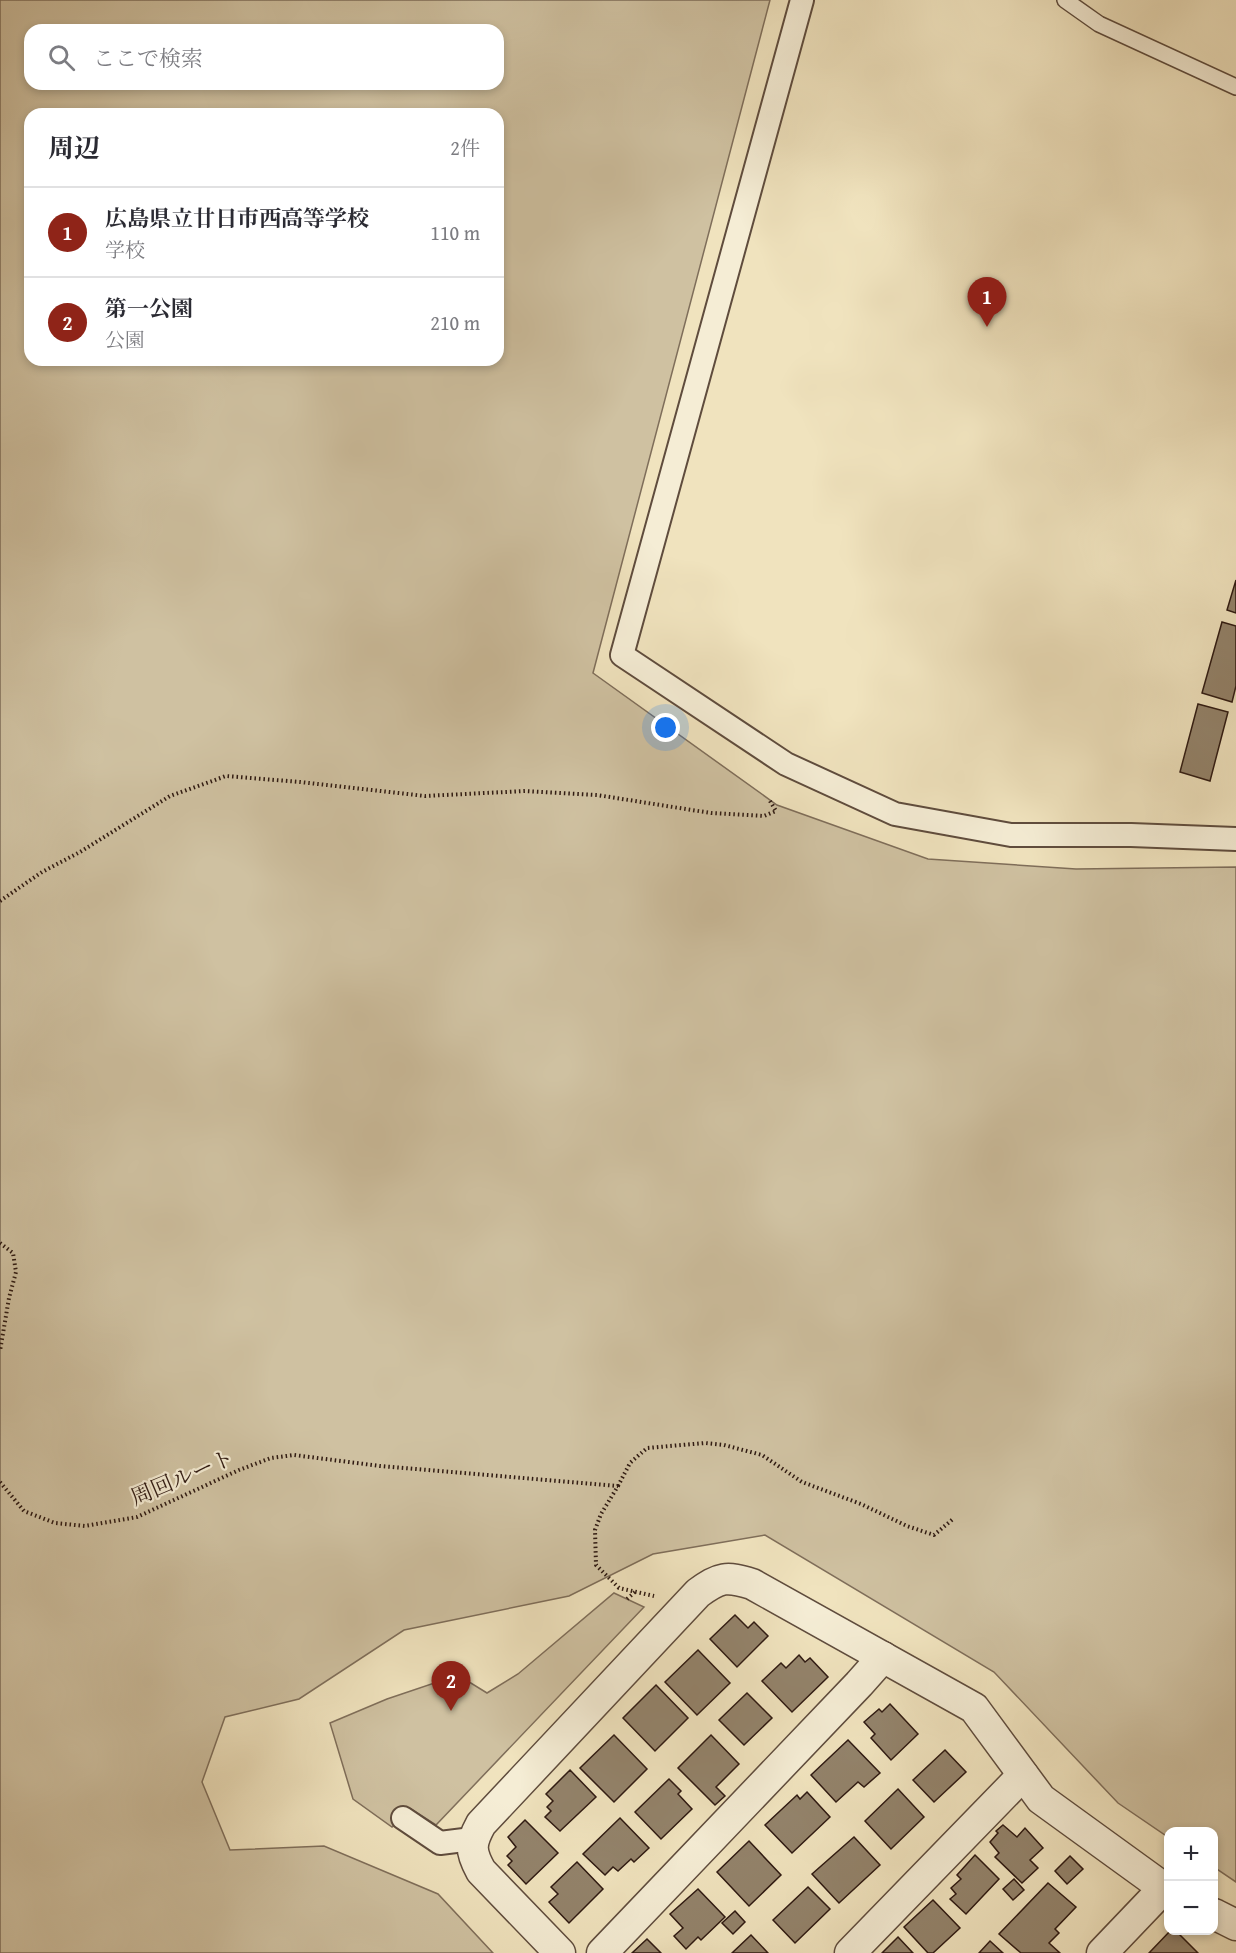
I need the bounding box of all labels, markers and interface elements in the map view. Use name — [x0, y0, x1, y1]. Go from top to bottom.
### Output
search box — [24, 24, 504, 90]
icon: search — [45, 41, 78, 74]
text: ここで検索 — [93, 42, 203, 74]
text: 周辺 — [48, 128, 100, 167]
text: 2件 — [450, 133, 480, 162]
text: 広島県立廿日市西高等学校 — [105, 202, 369, 234]
text: 1 — [62, 218, 73, 247]
text: 110 m — [430, 218, 480, 247]
text: 学校 — [105, 235, 145, 264]
pin: 1 — [968, 278, 1006, 327]
text: 第一公園 — [105, 292, 193, 324]
text: 2 — [62, 308, 73, 337]
text: 210 m — [430, 308, 480, 337]
text: 公園 — [105, 325, 145, 354]
your location — [651, 713, 680, 742]
street label: 周回ルート — [125, 1441, 239, 1513]
pin: 2 — [432, 1662, 470, 1711]
map controls — [1164, 1827, 1218, 1935]
button: + — [1164, 1827, 1218, 1881]
button: − — [1164, 1881, 1218, 1935]

